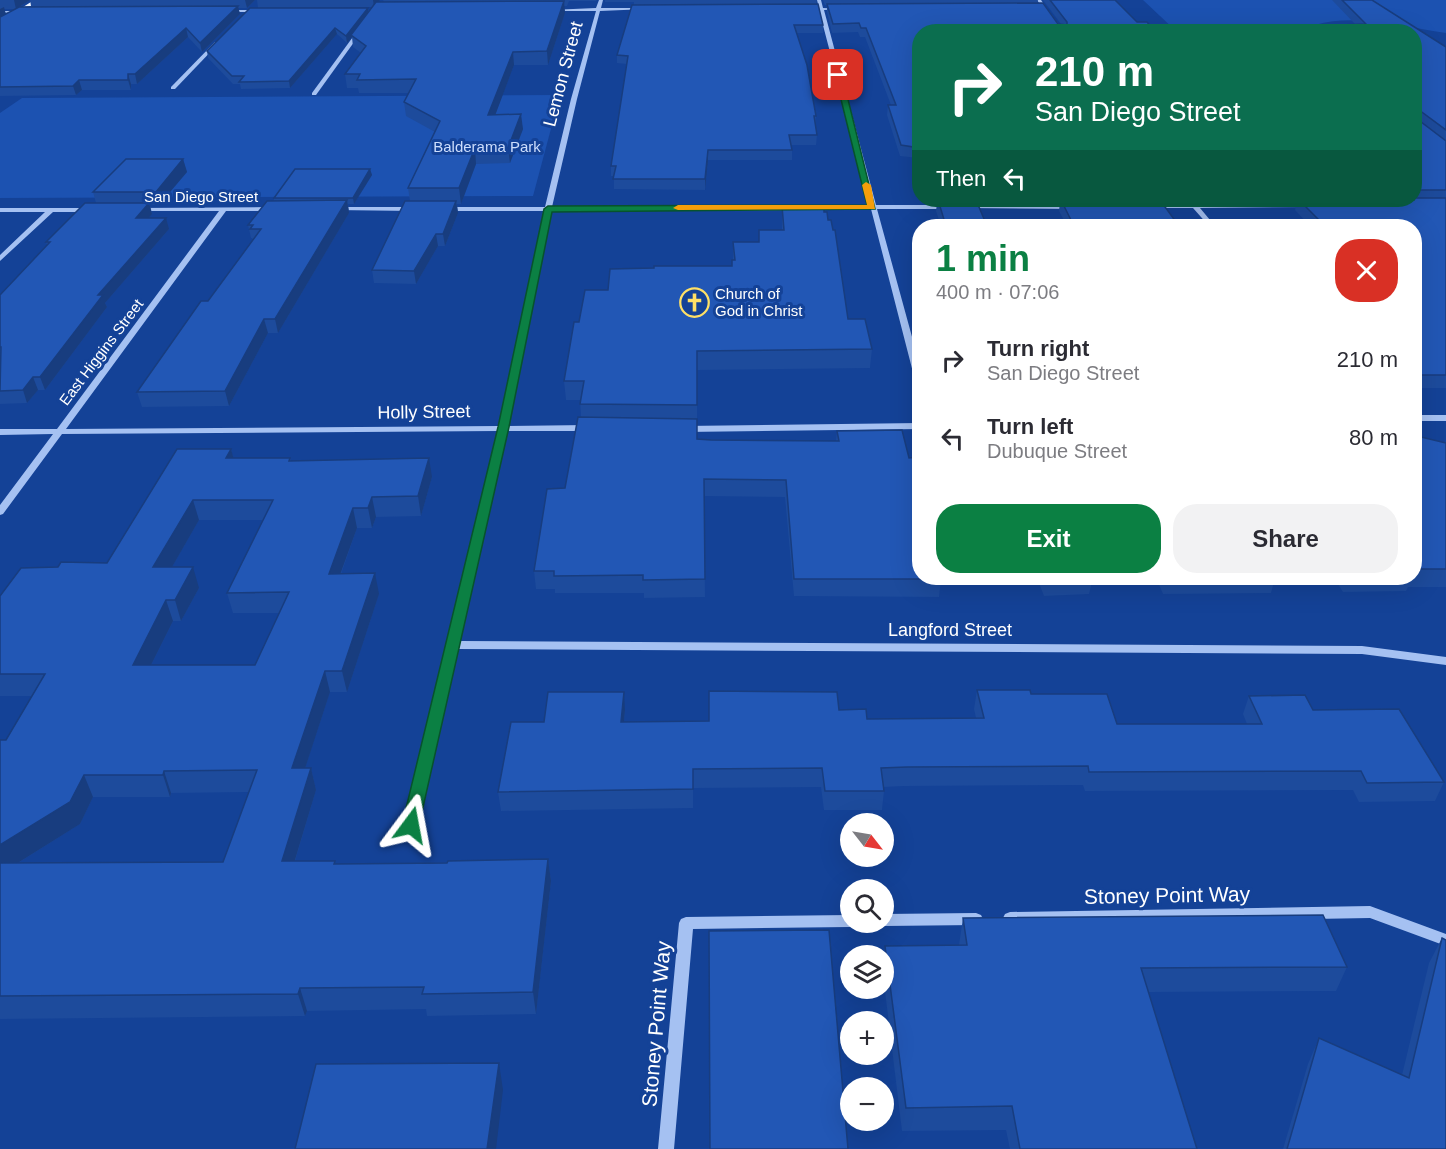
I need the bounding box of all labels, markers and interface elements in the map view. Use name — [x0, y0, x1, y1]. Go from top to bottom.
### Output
street label: Lemon Street — [539, 19, 587, 129]
icon: right — [936, 48, 1014, 126]
text: 210 m — [1035, 48, 1154, 95]
pin — [812, 49, 863, 100]
icon: arrive — [821, 58, 854, 91]
text: San Diego Street — [1035, 97, 1241, 127]
park label: Balderama Park — [433, 138, 541, 155]
icon: left — [998, 162, 1031, 195]
text: Then — [936, 166, 986, 191]
street label: San Diego Street — [144, 188, 259, 205]
text: 1 min — [936, 238, 1030, 279]
button: close — [1335, 239, 1398, 302]
text: 400 m · 07:06 — [936, 281, 1059, 303]
place label: Church of God in Christ — [715, 285, 803, 319]
church icon: Church of God in Christ — [678, 286, 710, 318]
street label: East Higgins Street — [56, 295, 147, 408]
text: Turn right — [987, 336, 1089, 361]
icon: right — [936, 344, 969, 377]
text: 210 m — [1337, 347, 1398, 372]
text: San Diego Street — [987, 362, 1139, 384]
street label: Holly Street — [377, 401, 471, 423]
text: Turn left — [987, 414, 1073, 439]
icon: left — [936, 422, 969, 455]
text: 80 m — [1349, 425, 1398, 450]
text: Dubuque Street — [987, 440, 1127, 462]
button: Exit — [936, 504, 1161, 573]
button: Share — [1173, 504, 1398, 573]
street label: Langford Street — [888, 620, 1012, 640]
position arrow — [379, 793, 443, 857]
north arrow — [840, 813, 894, 867]
map controls — [840, 813, 894, 1131]
button: search — [840, 879, 894, 933]
street label: Stoney Point Way — [1084, 882, 1251, 908]
street label: Stoney Point Way — [637, 940, 675, 1108]
button: layers — [840, 945, 894, 999]
button: + — [840, 1011, 894, 1065]
button: − — [840, 1077, 894, 1131]

